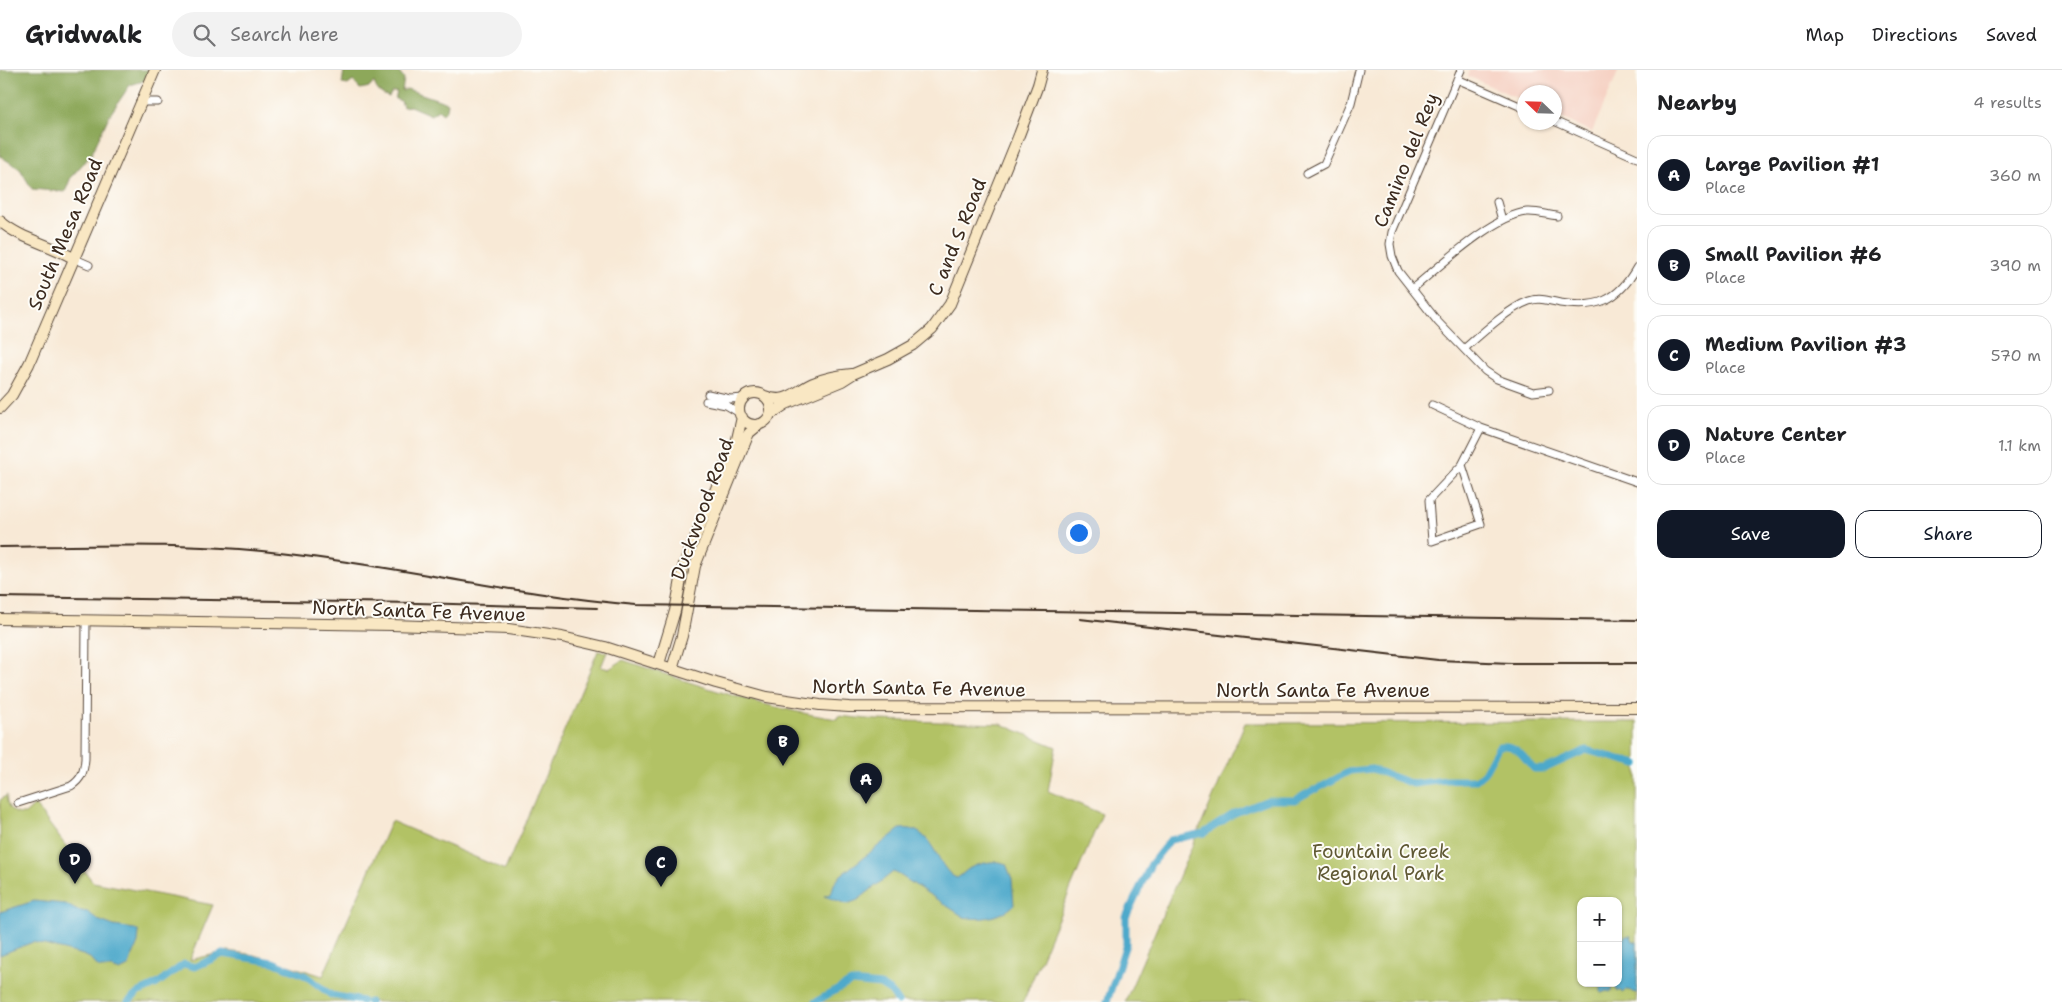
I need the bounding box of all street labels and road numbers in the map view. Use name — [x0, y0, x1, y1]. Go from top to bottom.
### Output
street label: Camino del Rey — [1368, 89, 1444, 231]
street label: South Mesa Road — [22, 154, 108, 314]
street label: C and S Road — [922, 174, 992, 300]
street label: Duckwood Road — [665, 435, 739, 583]
street label: North Santa Fe Avenue — [312, 595, 526, 627]
street label: North Santa Fe Avenue — [812, 674, 1026, 702]
street label: North Santa Fe Avenue — [1216, 678, 1430, 703]

